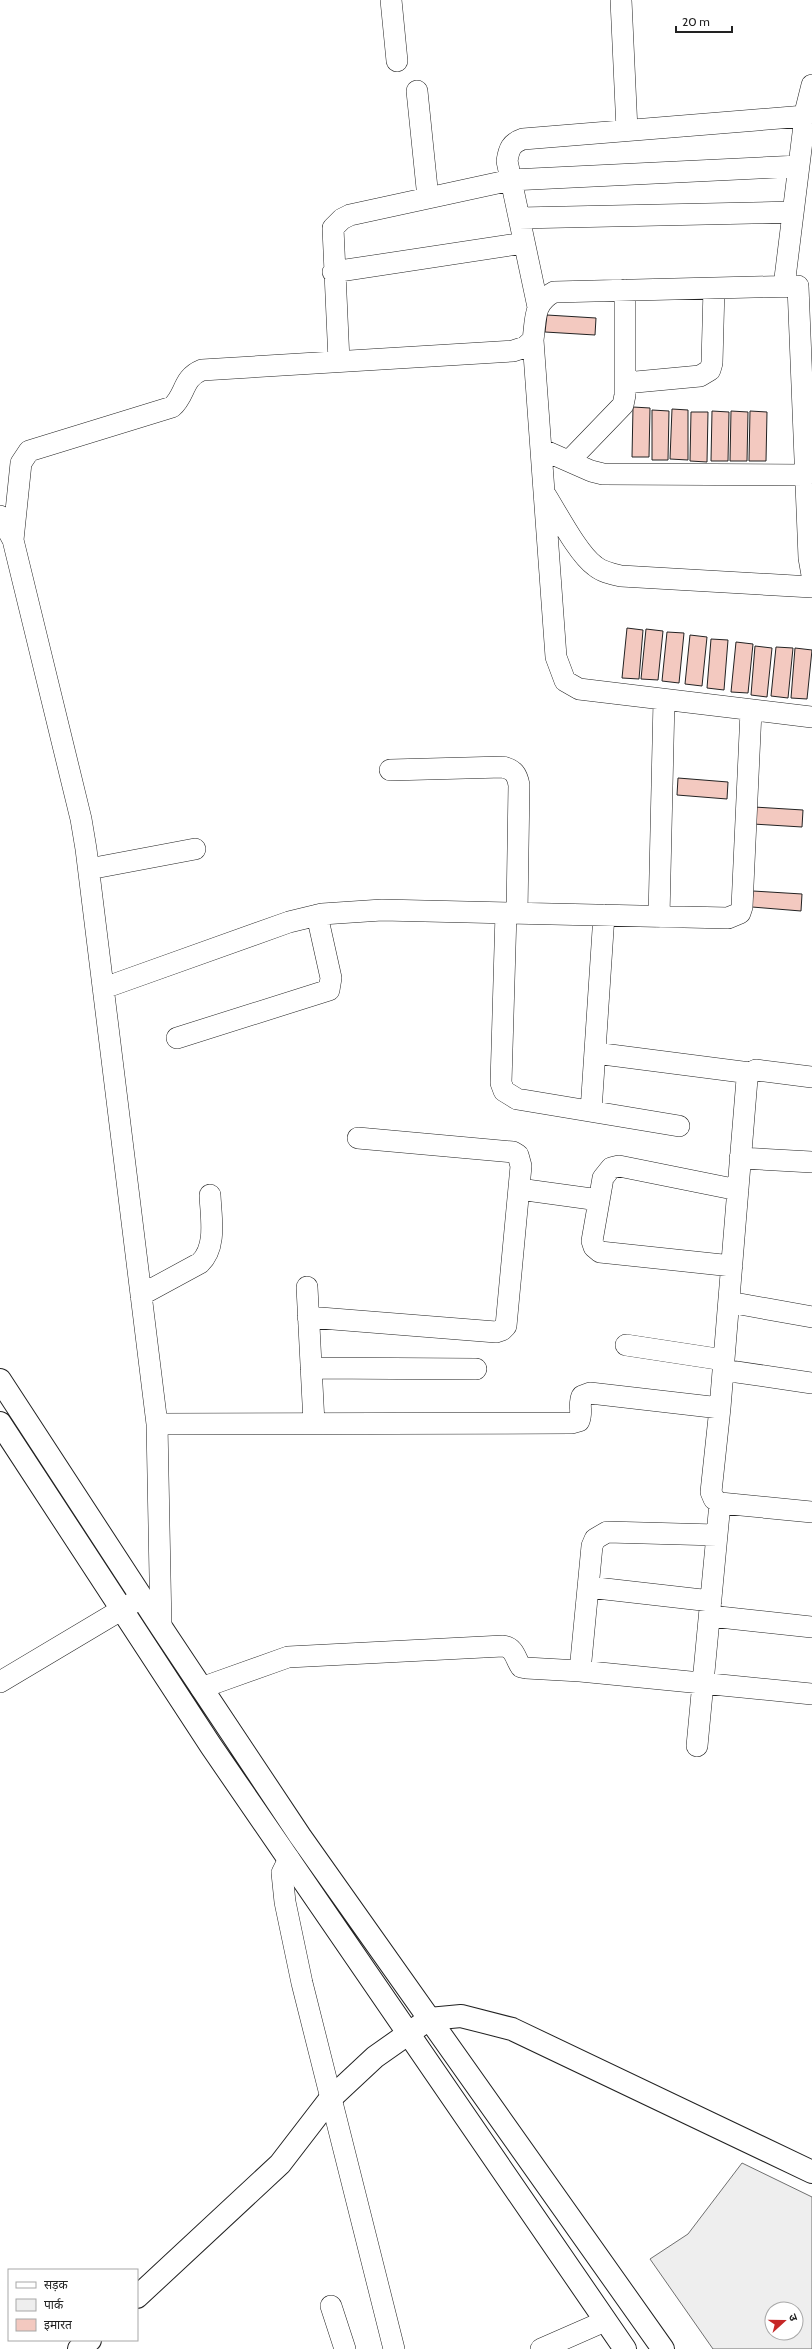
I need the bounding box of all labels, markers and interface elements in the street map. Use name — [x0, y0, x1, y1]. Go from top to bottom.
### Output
scale bar — [676, 8, 732, 34]
text: 20 m — [682, 14, 710, 29]
legend — [8, 2269, 138, 2341]
text: सड़क — [44, 2277, 69, 2292]
text: पार्क — [44, 2297, 64, 2312]
north arrow — [764, 2301, 804, 2341]
text: उ — [786, 2312, 801, 2323]
text: इमारत — [44, 2317, 73, 2332]

